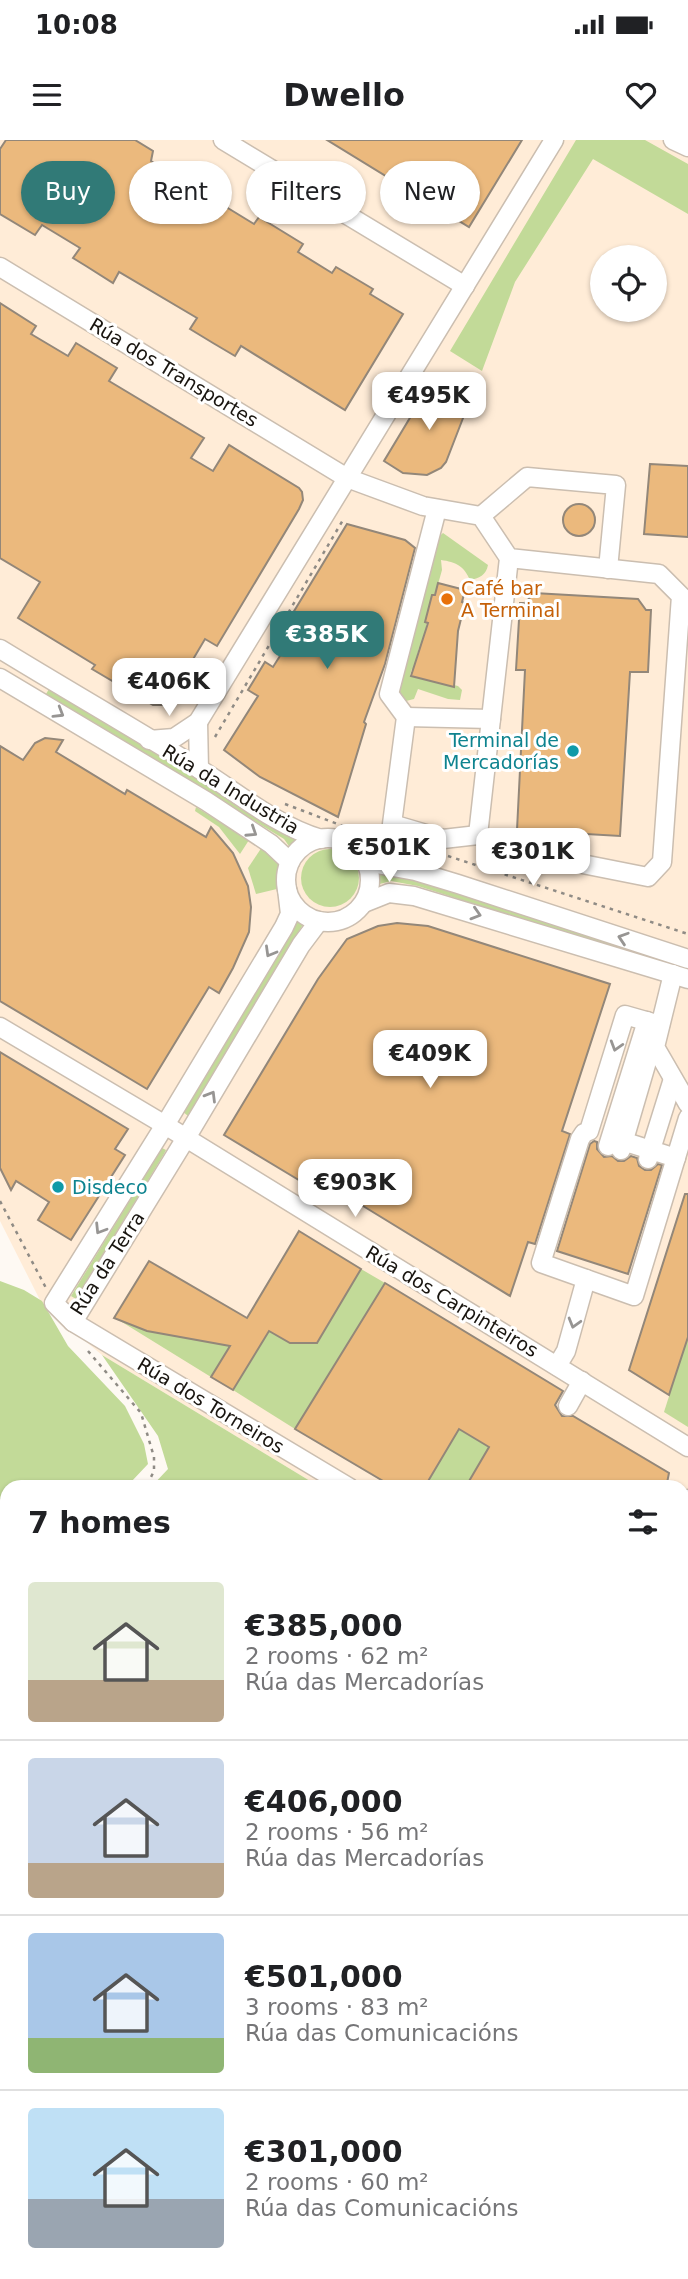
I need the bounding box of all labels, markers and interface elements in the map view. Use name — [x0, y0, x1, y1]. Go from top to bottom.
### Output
text: 10:08 — [35, 10, 118, 40]
icon: menu — [28, 76, 66, 114]
text: Dwello — [283, 76, 405, 114]
icon: heart — [622, 76, 660, 114]
chip: Buy — [21, 161, 115, 224]
chip: Rent — [129, 161, 232, 224]
chip: Filters — [246, 161, 366, 224]
chip: New — [380, 161, 480, 224]
map controls — [590, 245, 667, 322]
button: locate — [590, 245, 667, 322]
street label: Rúa dos Transportes — [86, 313, 262, 431]
pin: €495K — [380, 372, 478, 432]
text: €495K — [388, 382, 470, 408]
place label: Café bar A Terminal — [461, 577, 560, 621]
marker: Café bar A Terminal — [439, 591, 455, 607]
pin: €385K — [278, 612, 376, 671]
text: €385K — [286, 621, 368, 647]
pin: €406K — [120, 658, 218, 718]
text: €406K — [128, 668, 210, 694]
one-way arrow — [51, 704, 64, 717]
place label: Terminal de Mercadorías — [443, 729, 559, 773]
street label: Rúa da Industria — [159, 739, 303, 839]
marker: Terminal de Mercadorías — [565, 743, 581, 759]
one-way arrow — [245, 823, 258, 836]
pin: €501K — [340, 824, 438, 884]
pin: €301K — [484, 828, 582, 888]
text: €501K — [348, 834, 430, 860]
text: €301K — [492, 838, 574, 864]
one-way arrow — [470, 905, 482, 920]
one-way arrow — [617, 931, 629, 946]
one-way arrow — [265, 944, 278, 957]
pin: €409K — [381, 1030, 479, 1090]
one-way arrow — [610, 1039, 624, 1051]
text: €409K — [389, 1040, 471, 1066]
one-way arrow — [203, 1091, 216, 1104]
pin: €903K — [306, 1160, 404, 1219]
text: €903K — [314, 1169, 396, 1195]
place label: Disdeco — [72, 1176, 148, 1198]
marker: Disdeco — [50, 1179, 66, 1195]
street label: Rúa da Terra — [65, 1207, 149, 1319]
one-way arrow — [95, 1221, 108, 1234]
street label: Rúa dos Carpinteiros — [362, 1241, 542, 1361]
one-way arrow — [567, 1317, 582, 1329]
street label: Rúa dos Torneiros — [134, 1353, 288, 1457]
icon: filters — [624, 1503, 662, 1541]
text: 7 homes — [28, 1505, 171, 1540]
text: €385,000 — [245, 1608, 403, 1643]
icon: home — [84, 1610, 168, 1694]
text: 2 rooms · 62 m² — [245, 1643, 429, 1669]
text: Rúa das Mercadorías — [245, 1669, 484, 1695]
text: €406,000 — [245, 1784, 403, 1819]
icon: home — [84, 1786, 168, 1870]
text: 2 rooms · 56 m² — [245, 1819, 429, 1845]
text: Rúa das Mercadorías — [245, 1845, 484, 1871]
text: €501,000 — [245, 1959, 403, 1994]
icon: home — [84, 1961, 168, 2045]
text: 3 rooms · 83 m² — [245, 1994, 429, 2020]
text: Rúa das Comunicacións — [245, 2020, 518, 2046]
text: €301,000 — [245, 2134, 403, 2169]
icon: home — [84, 2136, 168, 2220]
text: 2 rooms · 60 m² — [245, 2169, 429, 2195]
text: Rúa das Comunicacións — [245, 2195, 518, 2221]

